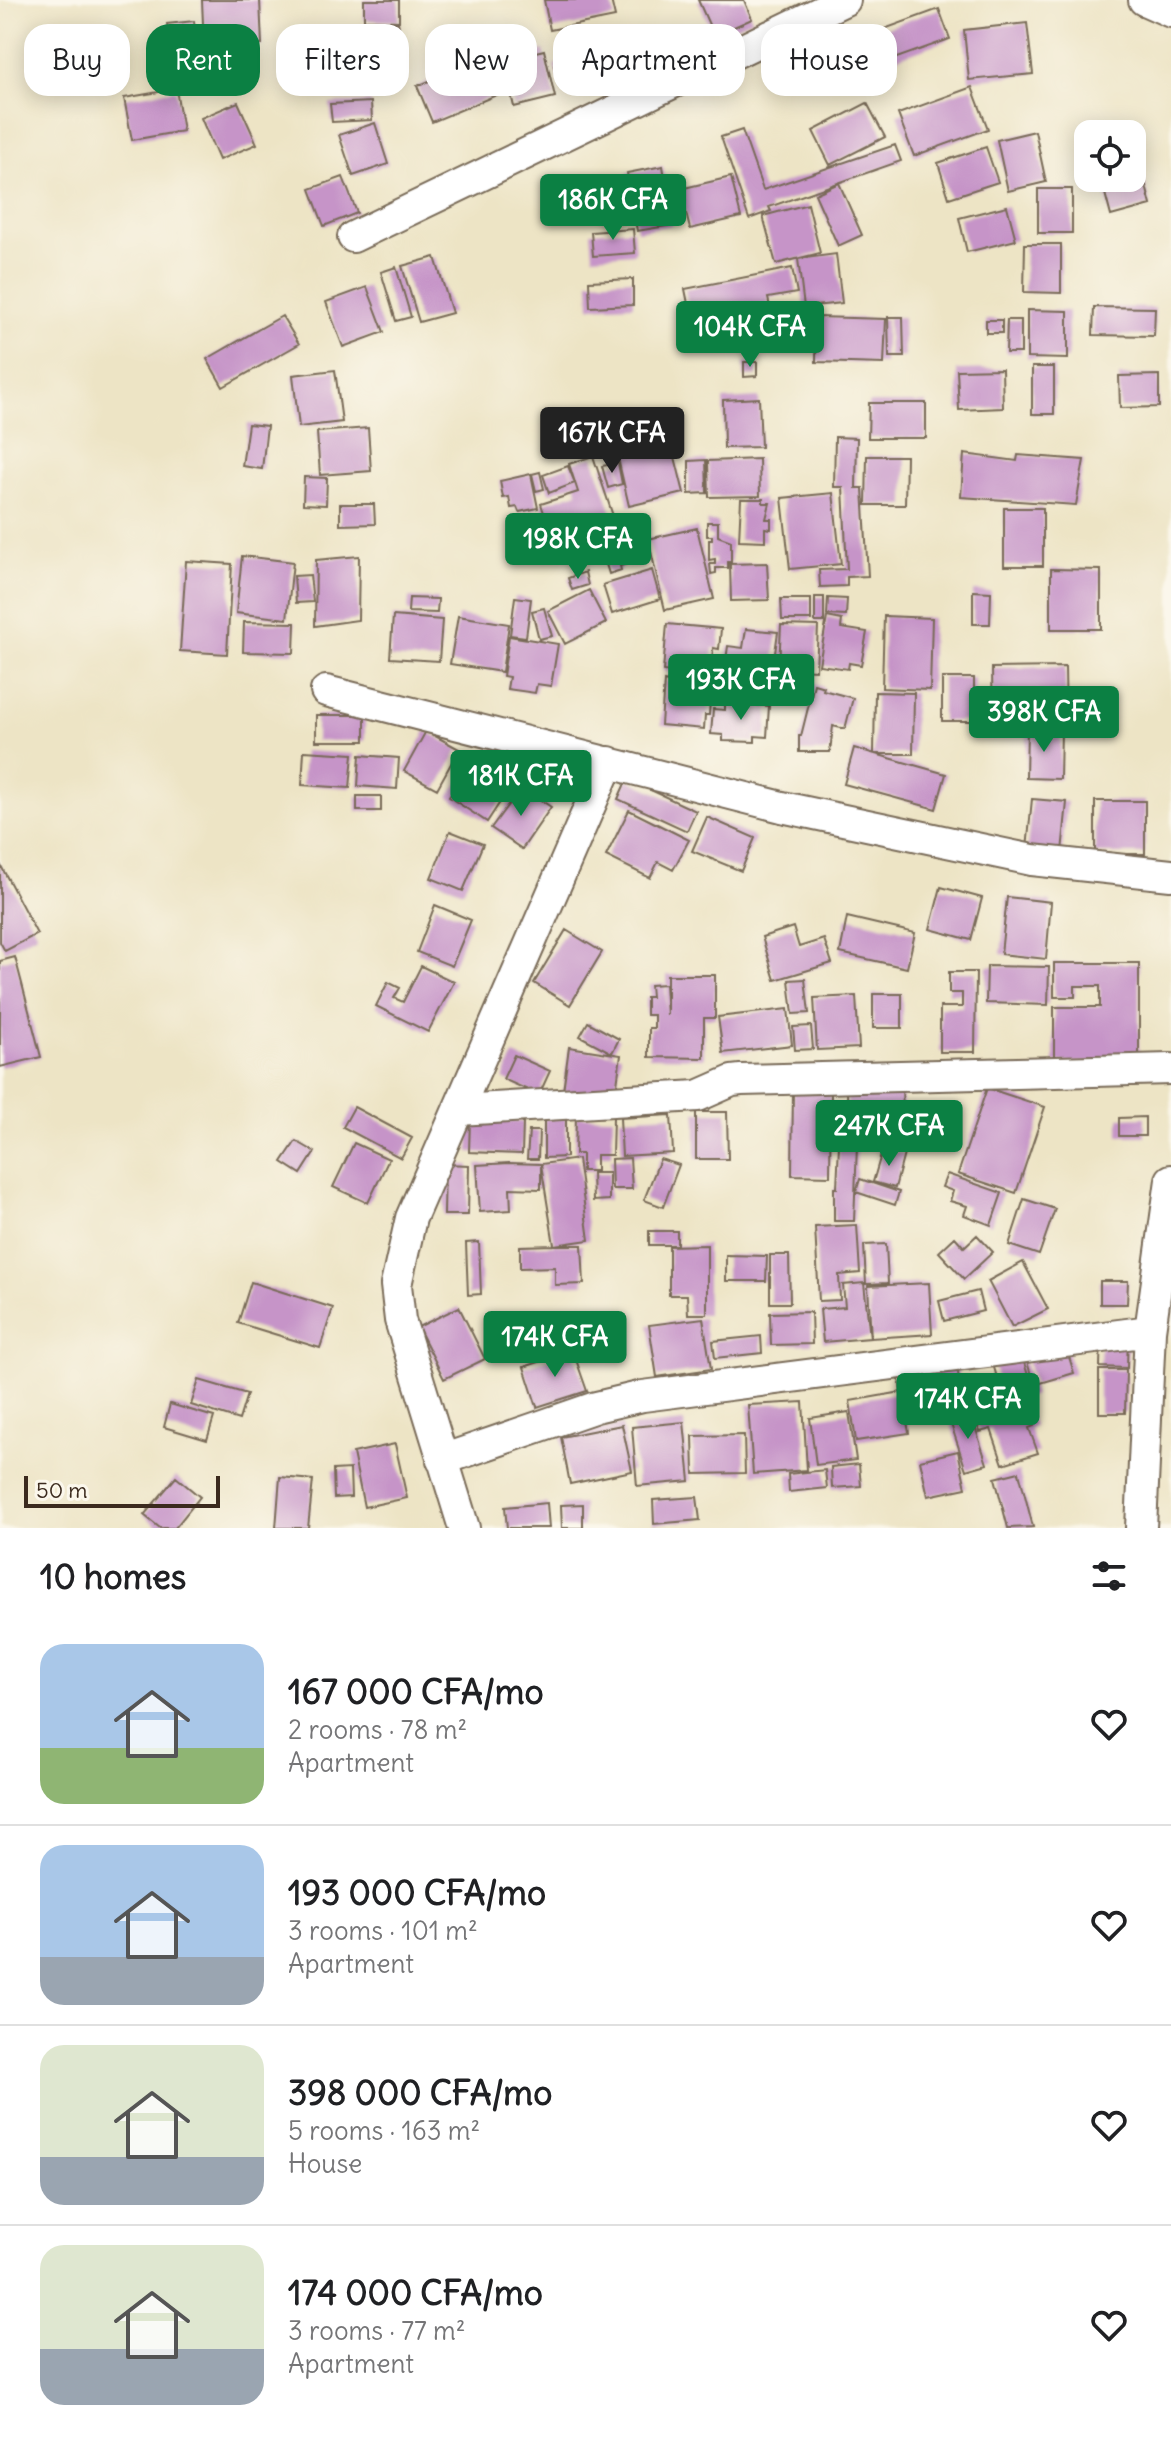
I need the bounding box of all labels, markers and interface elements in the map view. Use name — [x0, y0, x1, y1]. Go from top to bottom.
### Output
chip: Buy — [24, 24, 130, 96]
chip: Rent — [146, 24, 260, 96]
chip: Filters — [276, 24, 409, 96]
chip: New — [425, 24, 537, 96]
chip: Apartment — [553, 24, 745, 96]
chip: House — [761, 24, 897, 96]
map controls — [1074, 120, 1146, 192]
button: locate — [1074, 120, 1146, 192]
pin: 186K CFA — [530, 174, 696, 242]
text: 186K CFA — [558, 183, 668, 216]
pin: 104K CFA — [667, 301, 833, 369]
text: 104K CFA — [694, 310, 806, 343]
pin: 167K CFA — [529, 407, 695, 475]
text: 167K CFA — [558, 416, 666, 449]
pin: 198K CFA — [495, 513, 661, 581]
text: 198K CFA — [523, 522, 633, 555]
pin: 193K CFA — [658, 654, 824, 722]
text: 193K CFA — [686, 663, 796, 696]
pin: 398K CFA — [961, 686, 1127, 754]
text: 398K CFA — [987, 695, 1101, 728]
pin: 181K CFA — [438, 750, 604, 818]
text: 181K CFA — [468, 759, 574, 792]
pin: 247K CFA — [806, 1100, 972, 1168]
text: 247K CFA — [834, 1109, 944, 1142]
pin: 174K CFA — [472, 1311, 638, 1379]
text: 174K CFA — [502, 1320, 608, 1353]
pin: 174K CFA — [885, 1373, 1051, 1441]
text: 174K CFA — [915, 1382, 1021, 1415]
scale bar — [24, 1472, 220, 1508]
text: 50 m — [36, 1476, 88, 1504]
icon: filters — [1087, 1554, 1131, 1598]
text: 10 homes — [40, 1555, 186, 1598]
text: 167 000 CFA/mo — [288, 1670, 544, 1713]
icon: home — [104, 1676, 200, 1772]
icon: heart — [1087, 1702, 1131, 1746]
text: 2 rooms · 78 m² — [288, 1713, 467, 1746]
text: Apartment — [288, 1746, 414, 1779]
text: 193 000 CFA/mo — [288, 1871, 546, 1914]
icon: home — [104, 1877, 200, 1973]
icon: heart — [1087, 1903, 1131, 1947]
text: 3 rooms · 101 m² — [288, 1914, 478, 1947]
text: Apartment — [288, 1947, 414, 1980]
text: 398 000 CFA/mo — [288, 2071, 552, 2114]
icon: home — [104, 2077, 200, 2173]
icon: heart — [1087, 2103, 1131, 2147]
text: 5 rooms · 163 m² — [288, 2114, 480, 2147]
text: House — [288, 2147, 362, 2180]
text: 174 000 CFA/mo — [288, 2271, 543, 2314]
icon: home — [104, 2277, 200, 2373]
icon: heart — [1087, 2303, 1131, 2347]
text: 3 rooms · 77 m² — [288, 2314, 466, 2347]
text: Apartment — [288, 2347, 414, 2380]

